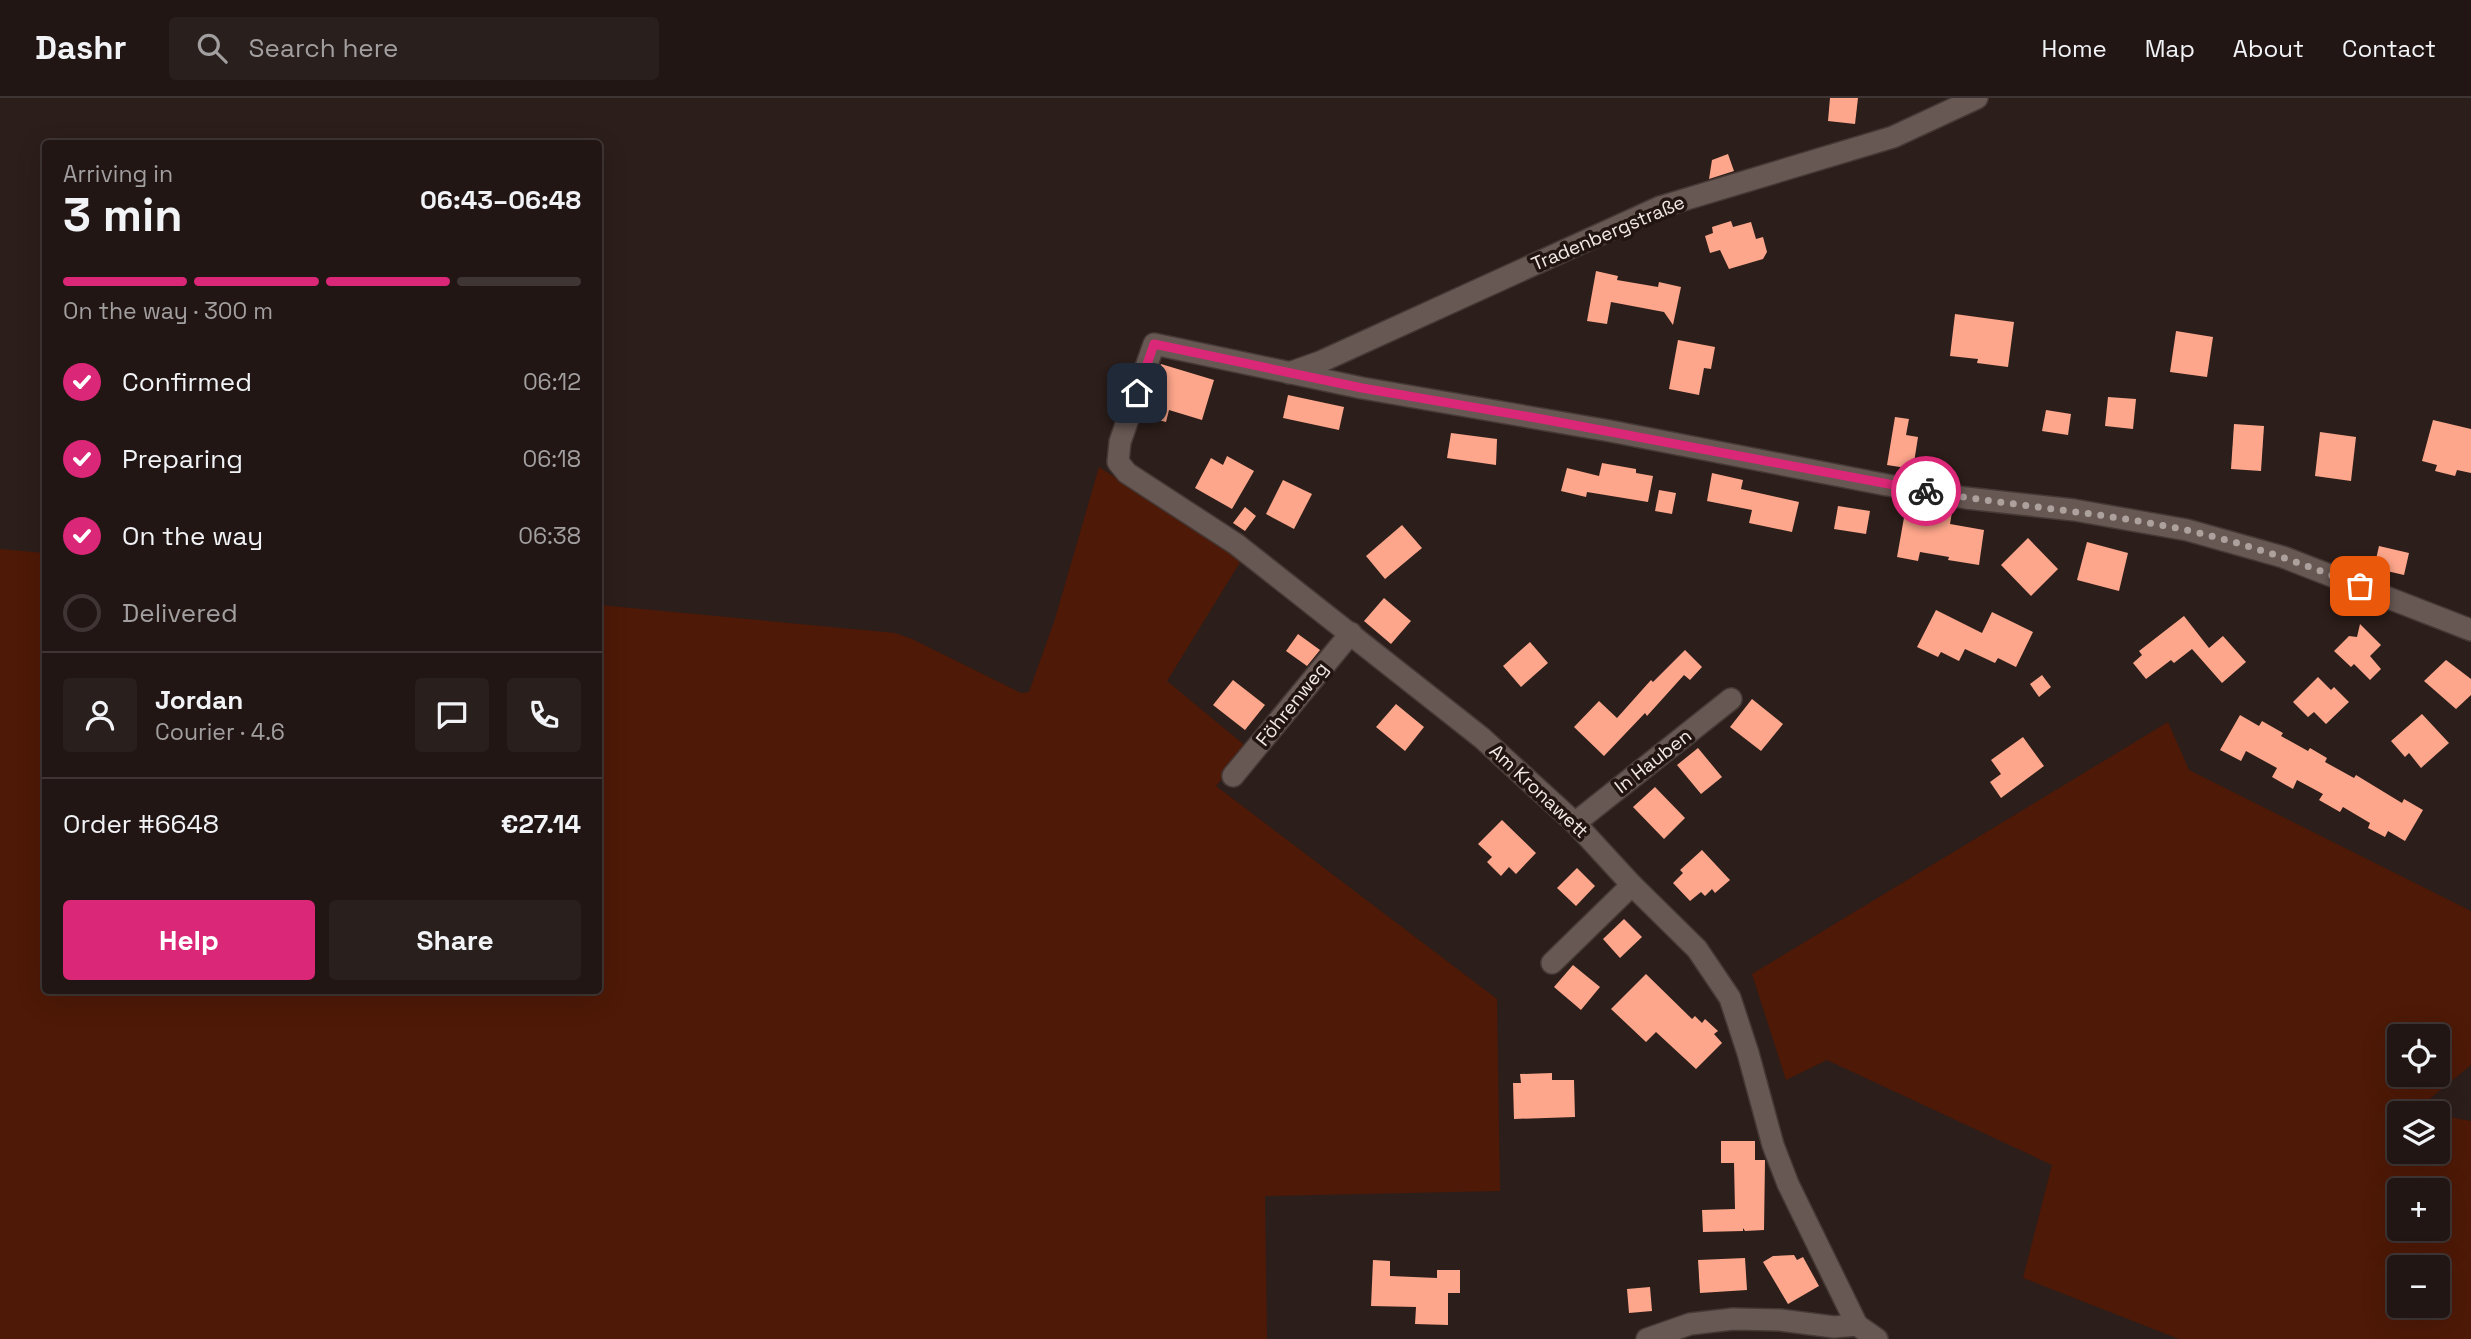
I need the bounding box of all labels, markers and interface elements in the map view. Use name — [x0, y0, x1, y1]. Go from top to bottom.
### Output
search box — [169, 17, 659, 80]
text: Dashr — [35, 27, 127, 69]
icon: search — [193, 29, 231, 67]
text: Search here — [249, 31, 398, 65]
text: Home — [2041, 33, 2107, 64]
text: Map — [2145, 33, 2195, 64]
text: About — [2233, 33, 2304, 64]
text: Contact — [2342, 33, 2436, 64]
text: Arriving in — [63, 159, 173, 189]
text: 06:43–06:48 — [420, 183, 581, 217]
text: 3 min — [63, 186, 183, 244]
street label: Tradenbergstraße — [1527, 189, 1689, 277]
text: On the way · 300 m — [63, 296, 273, 326]
icon: check — [63, 363, 101, 401]
pin — [1107, 363, 1167, 423]
text: Confirmed — [122, 365, 252, 399]
text: 06:12 — [523, 367, 581, 397]
icon: home — [1118, 374, 1156, 412]
icon: check — [63, 440, 101, 478]
text: Preparing — [122, 442, 243, 476]
text: 06:18 — [522, 444, 581, 474]
courier — [1891, 456, 1961, 526]
icon: bike — [1907, 472, 1945, 510]
icon: check — [63, 517, 101, 555]
text: On the way — [122, 519, 263, 553]
text: 06:38 — [518, 521, 581, 551]
pin — [2330, 556, 2390, 616]
icon: bag — [2341, 567, 2379, 605]
text: Delivered — [122, 596, 238, 630]
street label: Föhrenweg — [1250, 657, 1334, 751]
button: person — [63, 678, 137, 752]
button: chat — [415, 678, 489, 752]
button: phone — [507, 678, 581, 752]
text: Jordan — [155, 683, 243, 717]
text: Courier · 4.6 — [155, 717, 285, 747]
street label: In Hauben — [1609, 723, 1697, 799]
street label: Am Kronawett — [1484, 739, 1594, 843]
text: Order #6648 — [63, 807, 219, 841]
text: €27.14 — [501, 807, 581, 841]
button: Help — [63, 900, 315, 980]
button: Share — [329, 900, 581, 980]
map controls — [2387, 1024, 2450, 1318]
button: locate — [2387, 1024, 2450, 1087]
button: layers — [2387, 1101, 2450, 1164]
button: + — [2387, 1178, 2450, 1241]
button: − — [2387, 1255, 2450, 1318]

